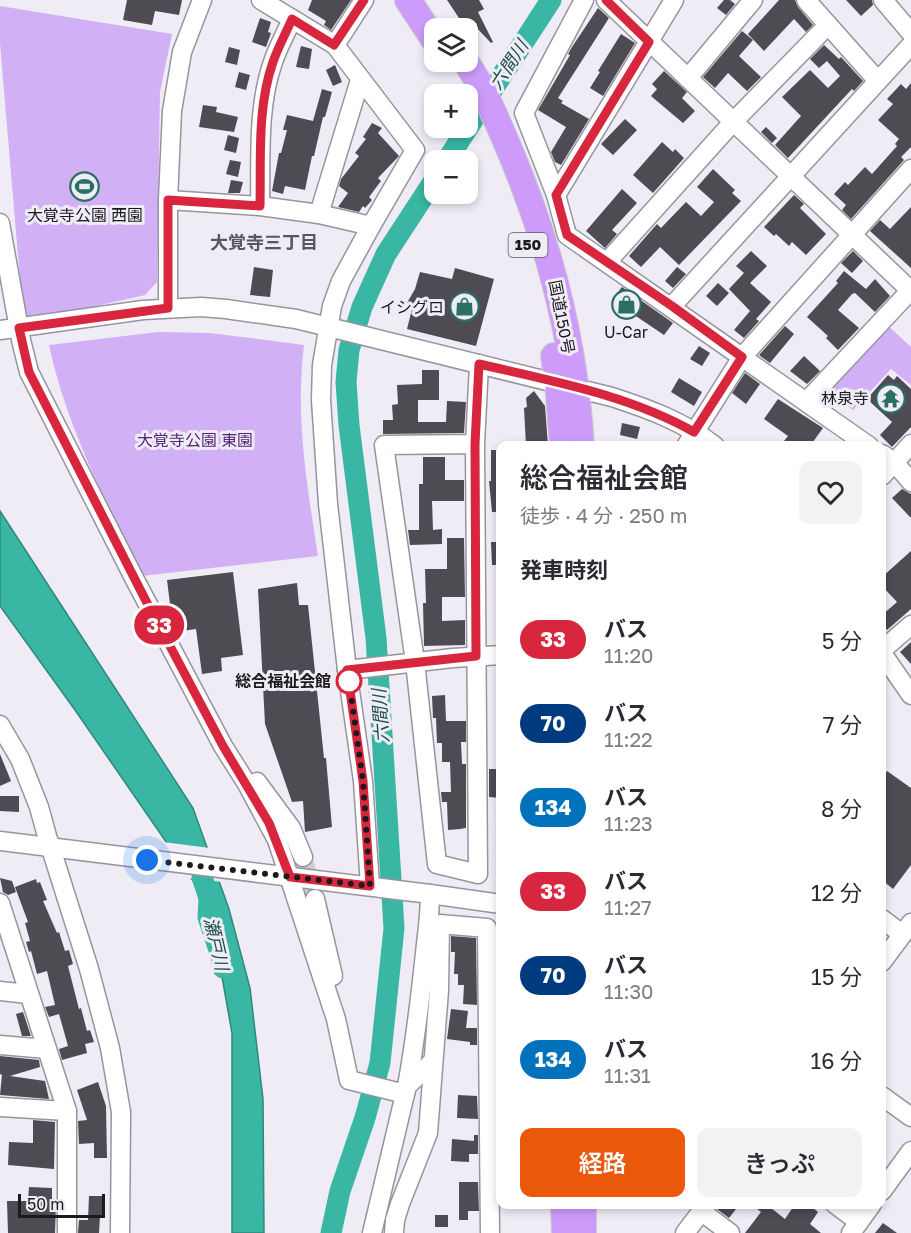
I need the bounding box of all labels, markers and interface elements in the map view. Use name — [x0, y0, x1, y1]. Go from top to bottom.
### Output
map controls — [424, 18, 478, 204]
button: layers — [424, 18, 478, 72]
water label: 六間川 — [484, 34, 533, 93]
button: + — [424, 84, 478, 138]
button: − — [424, 150, 478, 204]
sports icon: 大覚寺公園 西園 — [69, 171, 101, 203]
place label: 大覚寺公園 西園 — [27, 205, 143, 225]
district label: 大覚寺三丁目 — [210, 231, 318, 253]
road number: 150 — [508, 233, 548, 257]
street label: 国道150号 — [545, 278, 579, 356]
shop icon: U-Car — [610, 288, 642, 320]
shop icon: イシグロ — [449, 291, 481, 323]
place label: イシグロ — [380, 297, 444, 317]
place label: U-Car — [604, 322, 648, 342]
temple icon: 林泉寺 — [874, 382, 906, 414]
place label: 林泉寺 — [821, 388, 869, 408]
park label: 大覚寺公園 東園 — [137, 430, 253, 450]
text: 総合福祉会館 — [520, 461, 688, 494]
button: heart — [799, 461, 862, 524]
text: 徒歩 · 4 分 · 250 m — [520, 503, 688, 527]
text: 発車時刻 — [520, 556, 608, 583]
line badge: 33 — [132, 606, 186, 644]
text: 33 — [146, 612, 172, 638]
text: バス — [604, 615, 648, 642]
text: 33 — [540, 626, 566, 652]
text: 5 分 — [822, 627, 862, 654]
text: 11:20 — [604, 643, 653, 667]
marker: 総合福祉会館 — [336, 668, 362, 694]
place label: 総合福祉会館 — [235, 671, 331, 691]
water label: 六間川 — [367, 686, 393, 744]
text: バス — [604, 699, 648, 726]
text: 70 — [540, 710, 566, 736]
text: 7 分 — [823, 711, 862, 738]
text: 11:22 — [604, 727, 653, 751]
text: バス — [604, 783, 648, 810]
text: 134 — [535, 794, 571, 820]
text: 8 分 — [821, 795, 862, 822]
text: 11:23 — [604, 811, 653, 835]
your location — [132, 845, 162, 875]
text: バス — [604, 867, 648, 894]
text: 33 — [540, 878, 566, 904]
text: 12 分 — [811, 879, 862, 906]
text: 11:27 — [604, 895, 652, 919]
water label: 瀬戸川 — [200, 915, 234, 975]
text: バス — [604, 951, 648, 978]
text: 70 — [540, 962, 566, 988]
text: 15 分 — [811, 963, 862, 990]
text: 11:30 — [604, 979, 654, 1003]
text: バス — [604, 1035, 648, 1062]
text: 134 — [535, 1046, 571, 1072]
text: 16 分 — [811, 1047, 862, 1074]
text: 11:31 — [604, 1063, 651, 1087]
button: 経路 — [520, 1128, 685, 1197]
button: きっぷ — [697, 1128, 862, 1197]
scale bar — [18, 1191, 105, 1218]
text: 50 m — [27, 1194, 64, 1214]

